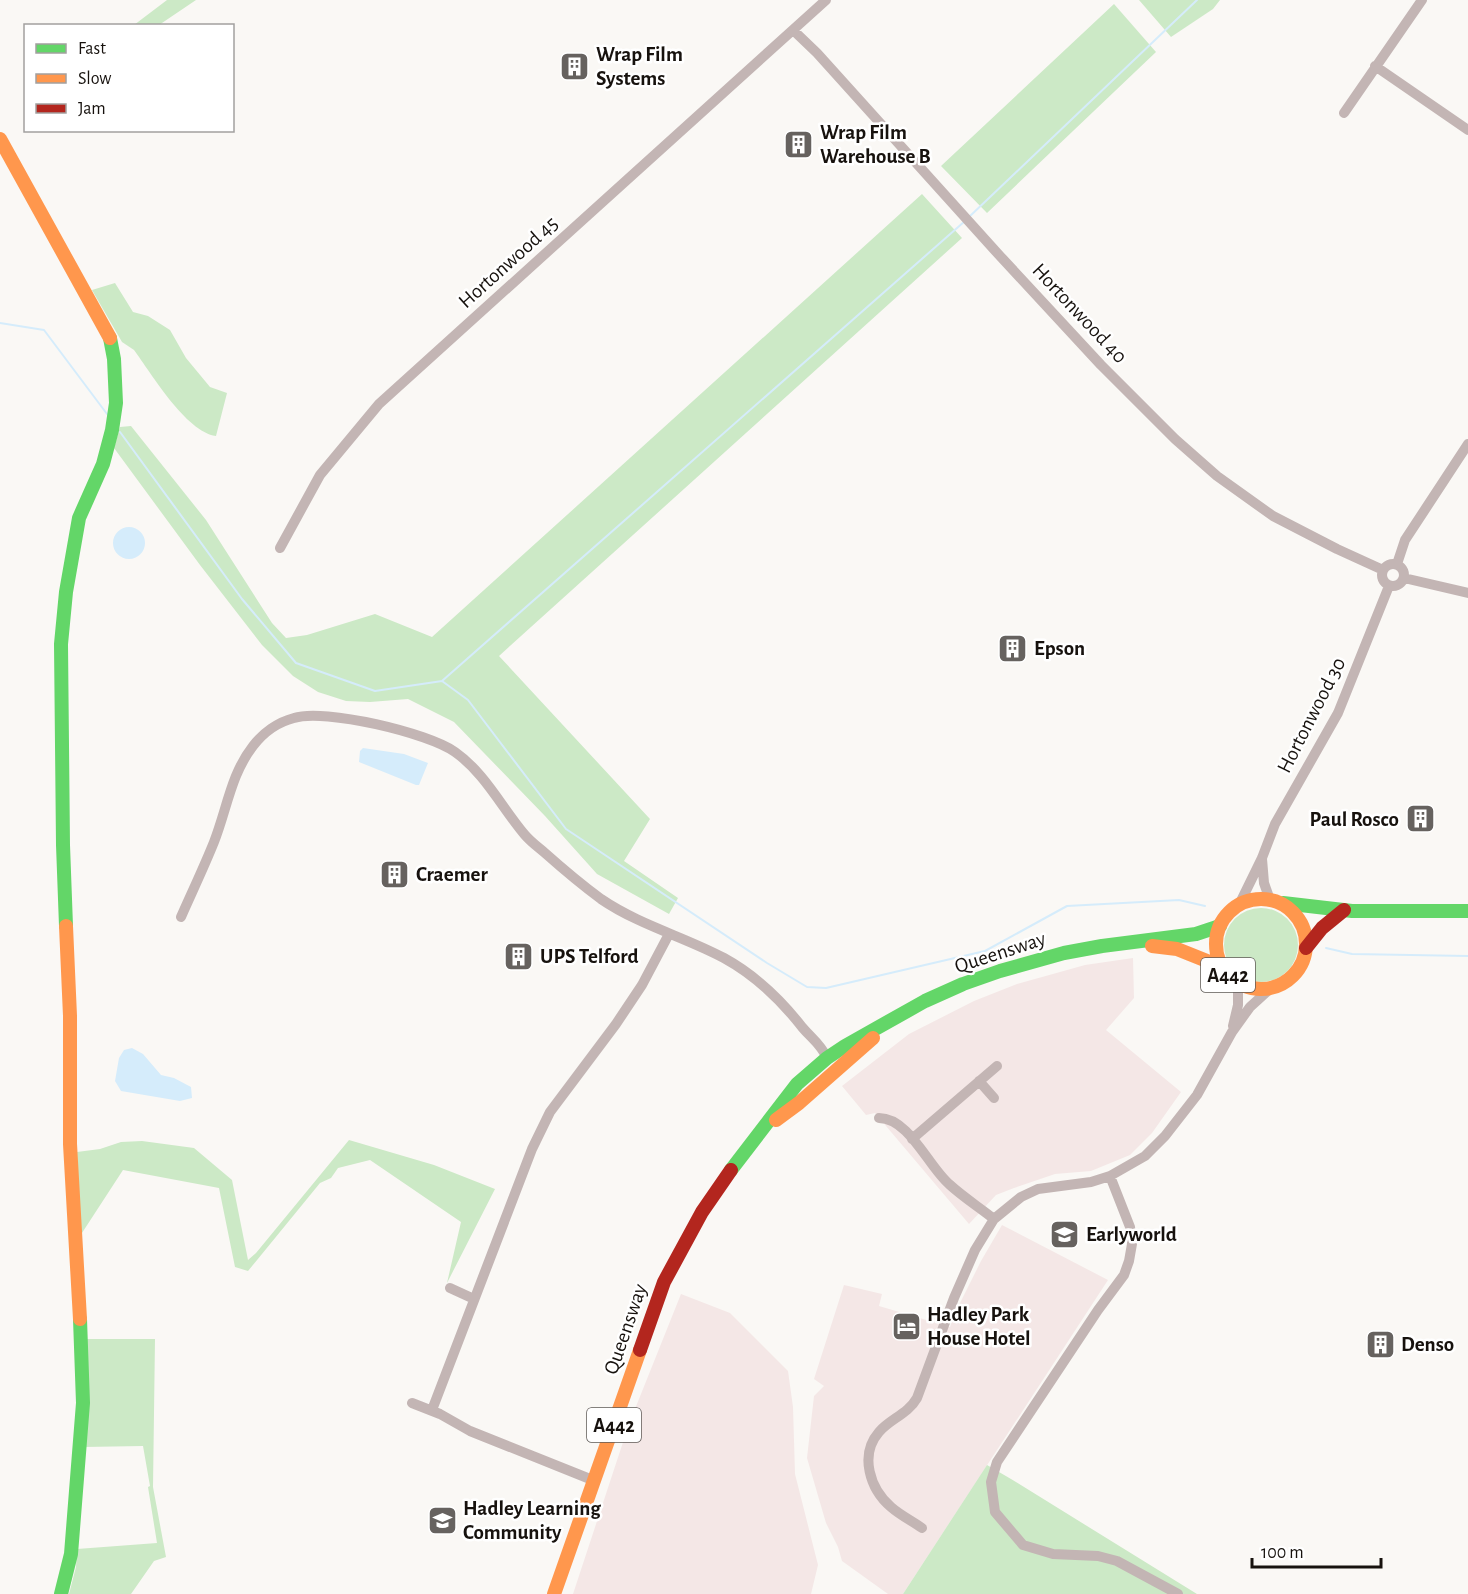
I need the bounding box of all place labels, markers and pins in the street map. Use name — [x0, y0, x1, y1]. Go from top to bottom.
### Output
place label: Wrap Film Systems — [596, 44, 683, 89]
building icon: Wrap Film Systems — [559, 50, 591, 82]
place label: Wrap Film Warehouse B — [820, 122, 931, 167]
building icon: Wrap Film Warehouse B — [783, 128, 815, 160]
building icon: Epson — [997, 632, 1029, 664]
place label: Epson — [1034, 638, 1085, 659]
building icon: Paul Rosco — [1404, 803, 1436, 835]
place label: Paul Rosco — [1310, 809, 1399, 830]
building icon: Craemer — [379, 858, 411, 890]
place label: Craemer — [416, 864, 488, 885]
building icon: UPS Telford — [503, 940, 535, 972]
place label: UPS Telford — [540, 946, 639, 967]
school or university icon: Earlyworld — [1049, 1218, 1081, 1250]
place label: Earlyworld — [1086, 1224, 1177, 1245]
place label: Hadley Park House Hotel — [927, 1304, 1031, 1349]
hotel icon: Hadley Park House Hotel — [890, 1310, 922, 1342]
building icon: Denso — [1364, 1328, 1396, 1360]
place label: Denso — [1401, 1334, 1454, 1355]
place label: Hadley Learning Community — [463, 1498, 601, 1543]
school or university icon: Hadley Learning Community — [426, 1504, 458, 1536]

